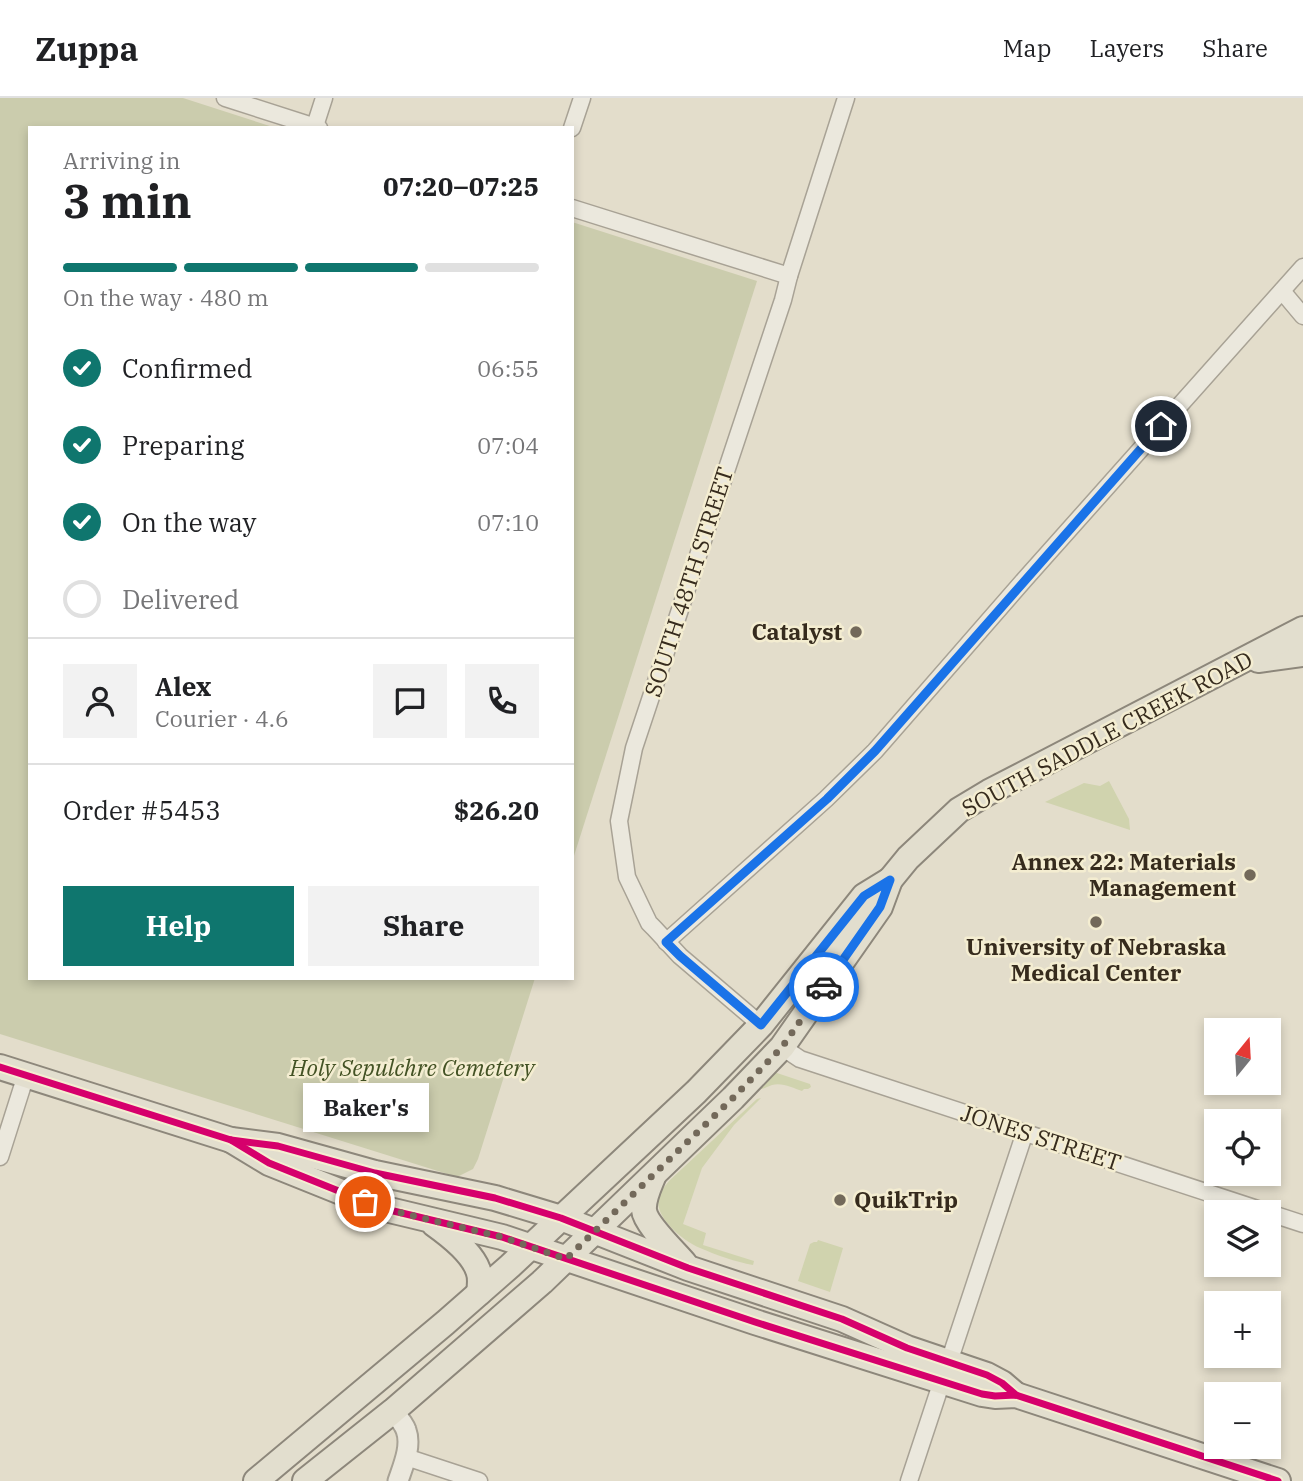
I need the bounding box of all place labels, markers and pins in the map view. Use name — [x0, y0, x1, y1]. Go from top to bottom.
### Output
pin — [1131, 396, 1191, 456]
place label: Catalyst — [752, 616, 842, 646]
marker: Catalyst — [848, 624, 864, 640]
place label: Annex 22: Materials Management — [1011, 846, 1236, 902]
marker: Annex 22: Materials Management — [1242, 867, 1258, 883]
marker: University of Nebraska Medical Center — [1088, 914, 1104, 930]
place label: University of Nebraska Medical Center — [966, 931, 1226, 987]
callout: Baker's — [302, 1083, 428, 1132]
pin — [335, 1172, 395, 1232]
place label: QuikTrip — [854, 1184, 958, 1214]
marker: QuikTrip — [832, 1192, 848, 1208]

